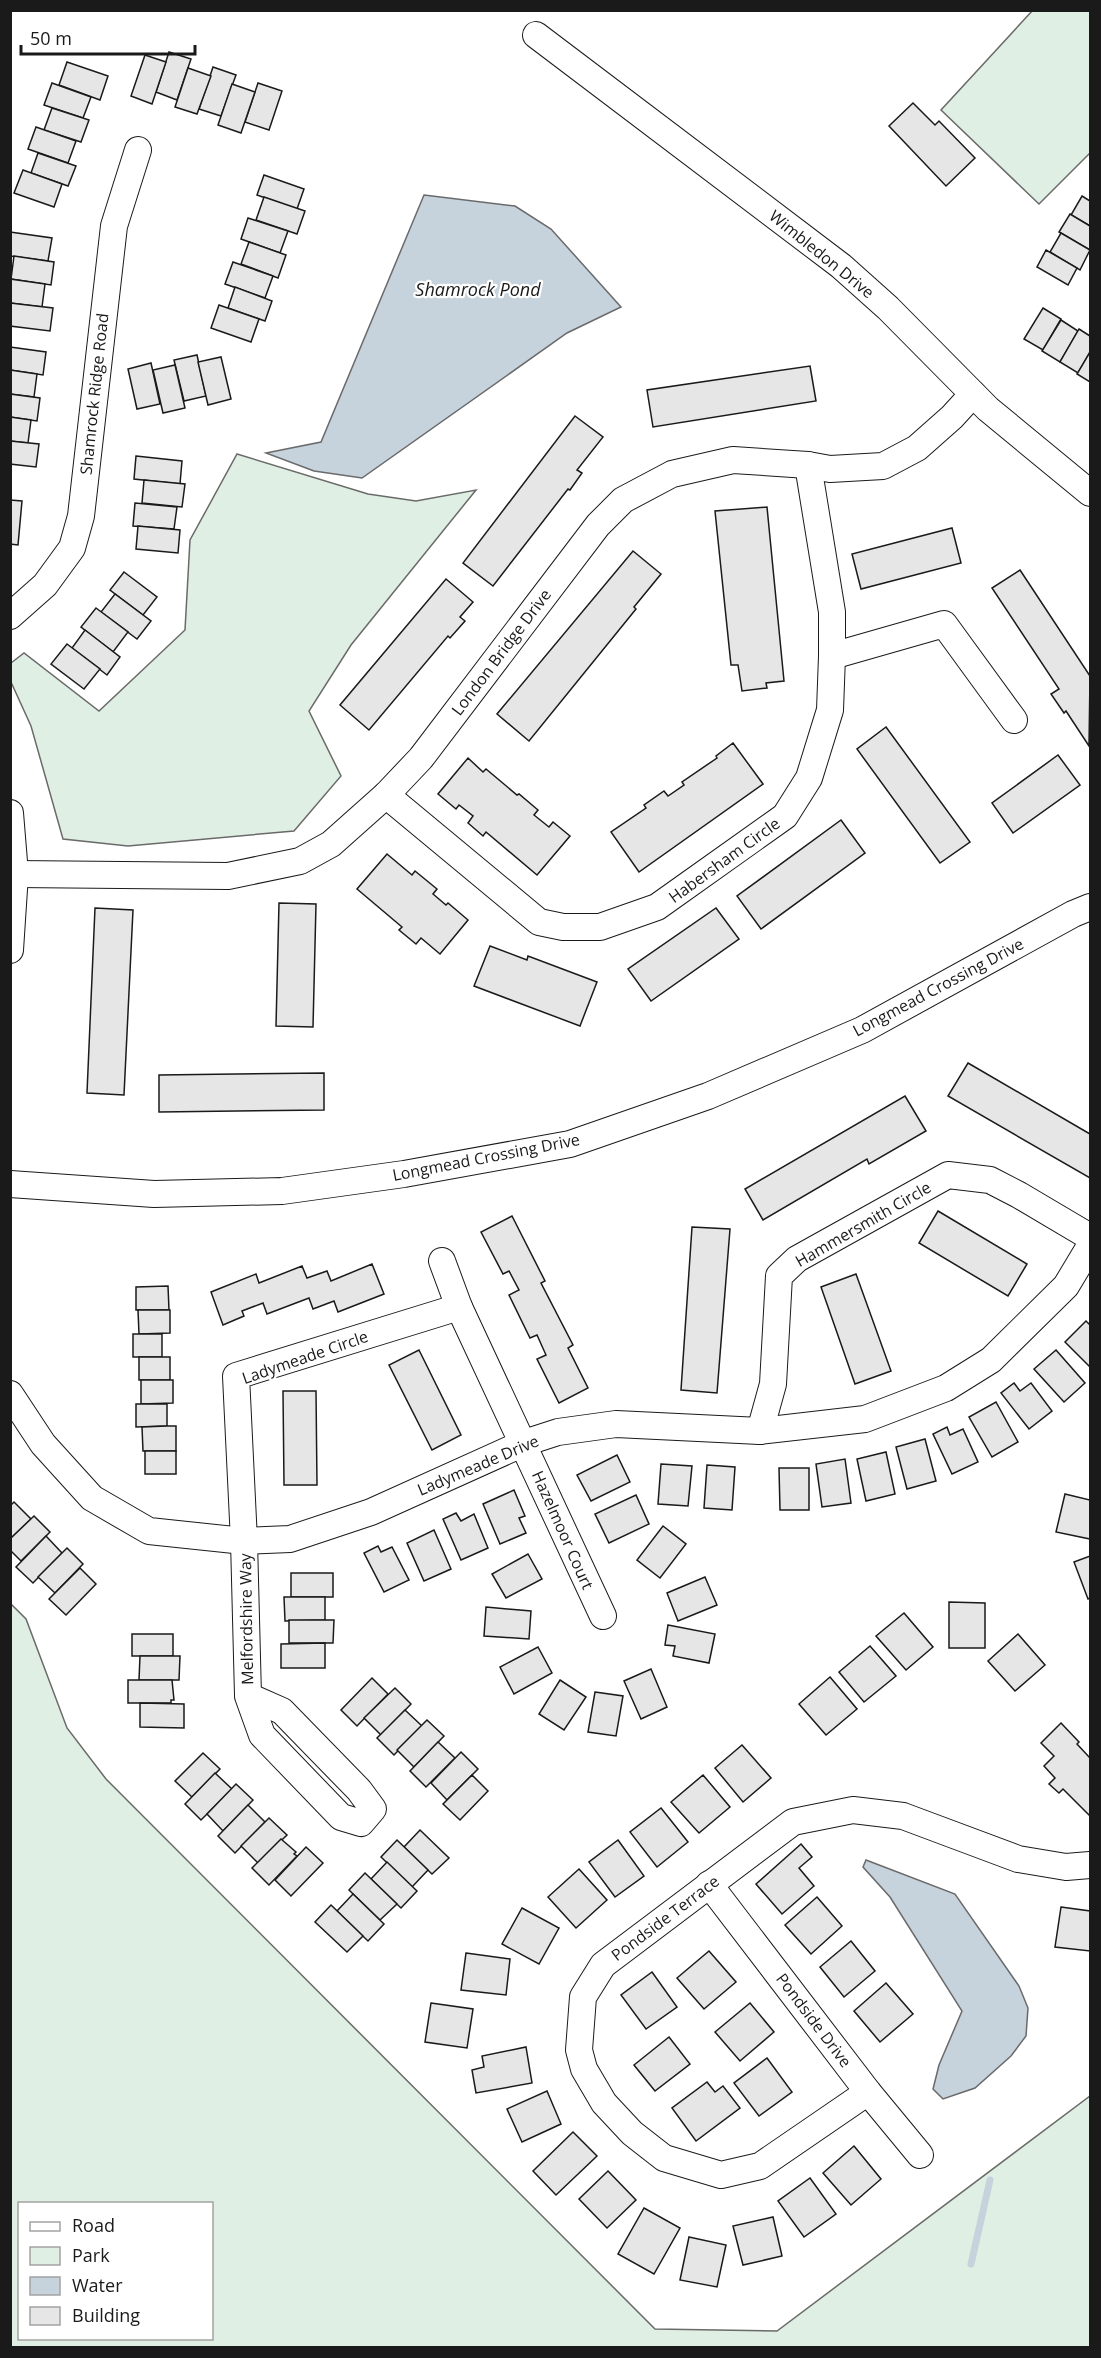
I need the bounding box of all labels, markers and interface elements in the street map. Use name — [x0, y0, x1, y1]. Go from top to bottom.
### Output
scale bar — [21, 18, 195, 56]
text: 50 m — [30, 26, 72, 50]
street label: Wimbledon Drive — [765, 205, 879, 303]
water label: Shamrock Pond — [415, 277, 541, 301]
street label: Shamrock Ridge Road — [75, 312, 113, 476]
street label: London Bridge Drive — [446, 584, 556, 720]
street label: Habersham Circle — [664, 812, 784, 908]
street label: Longmead Crossing Drive — [849, 933, 1027, 1041]
street label: Longmead Crossing Drive — [390, 1128, 582, 1186]
street label: Hammersmith Circle — [791, 1176, 935, 1272]
street label: Ladymeade Circle — [239, 1325, 371, 1389]
street label: Ladymeade Drive — [414, 1430, 542, 1500]
street label: Hazelmoor Court — [527, 1467, 599, 1593]
street label: Melfordshire Way — [234, 1552, 258, 1685]
street label: Pondside Terrace — [607, 1870, 723, 1966]
street label: Pondside Drive — [771, 1968, 857, 2072]
legend — [18, 2202, 213, 2340]
text: Road — [72, 2213, 115, 2237]
text: Park — [72, 2243, 110, 2267]
text: Water — [72, 2273, 123, 2297]
text: Building — [72, 2303, 140, 2327]

